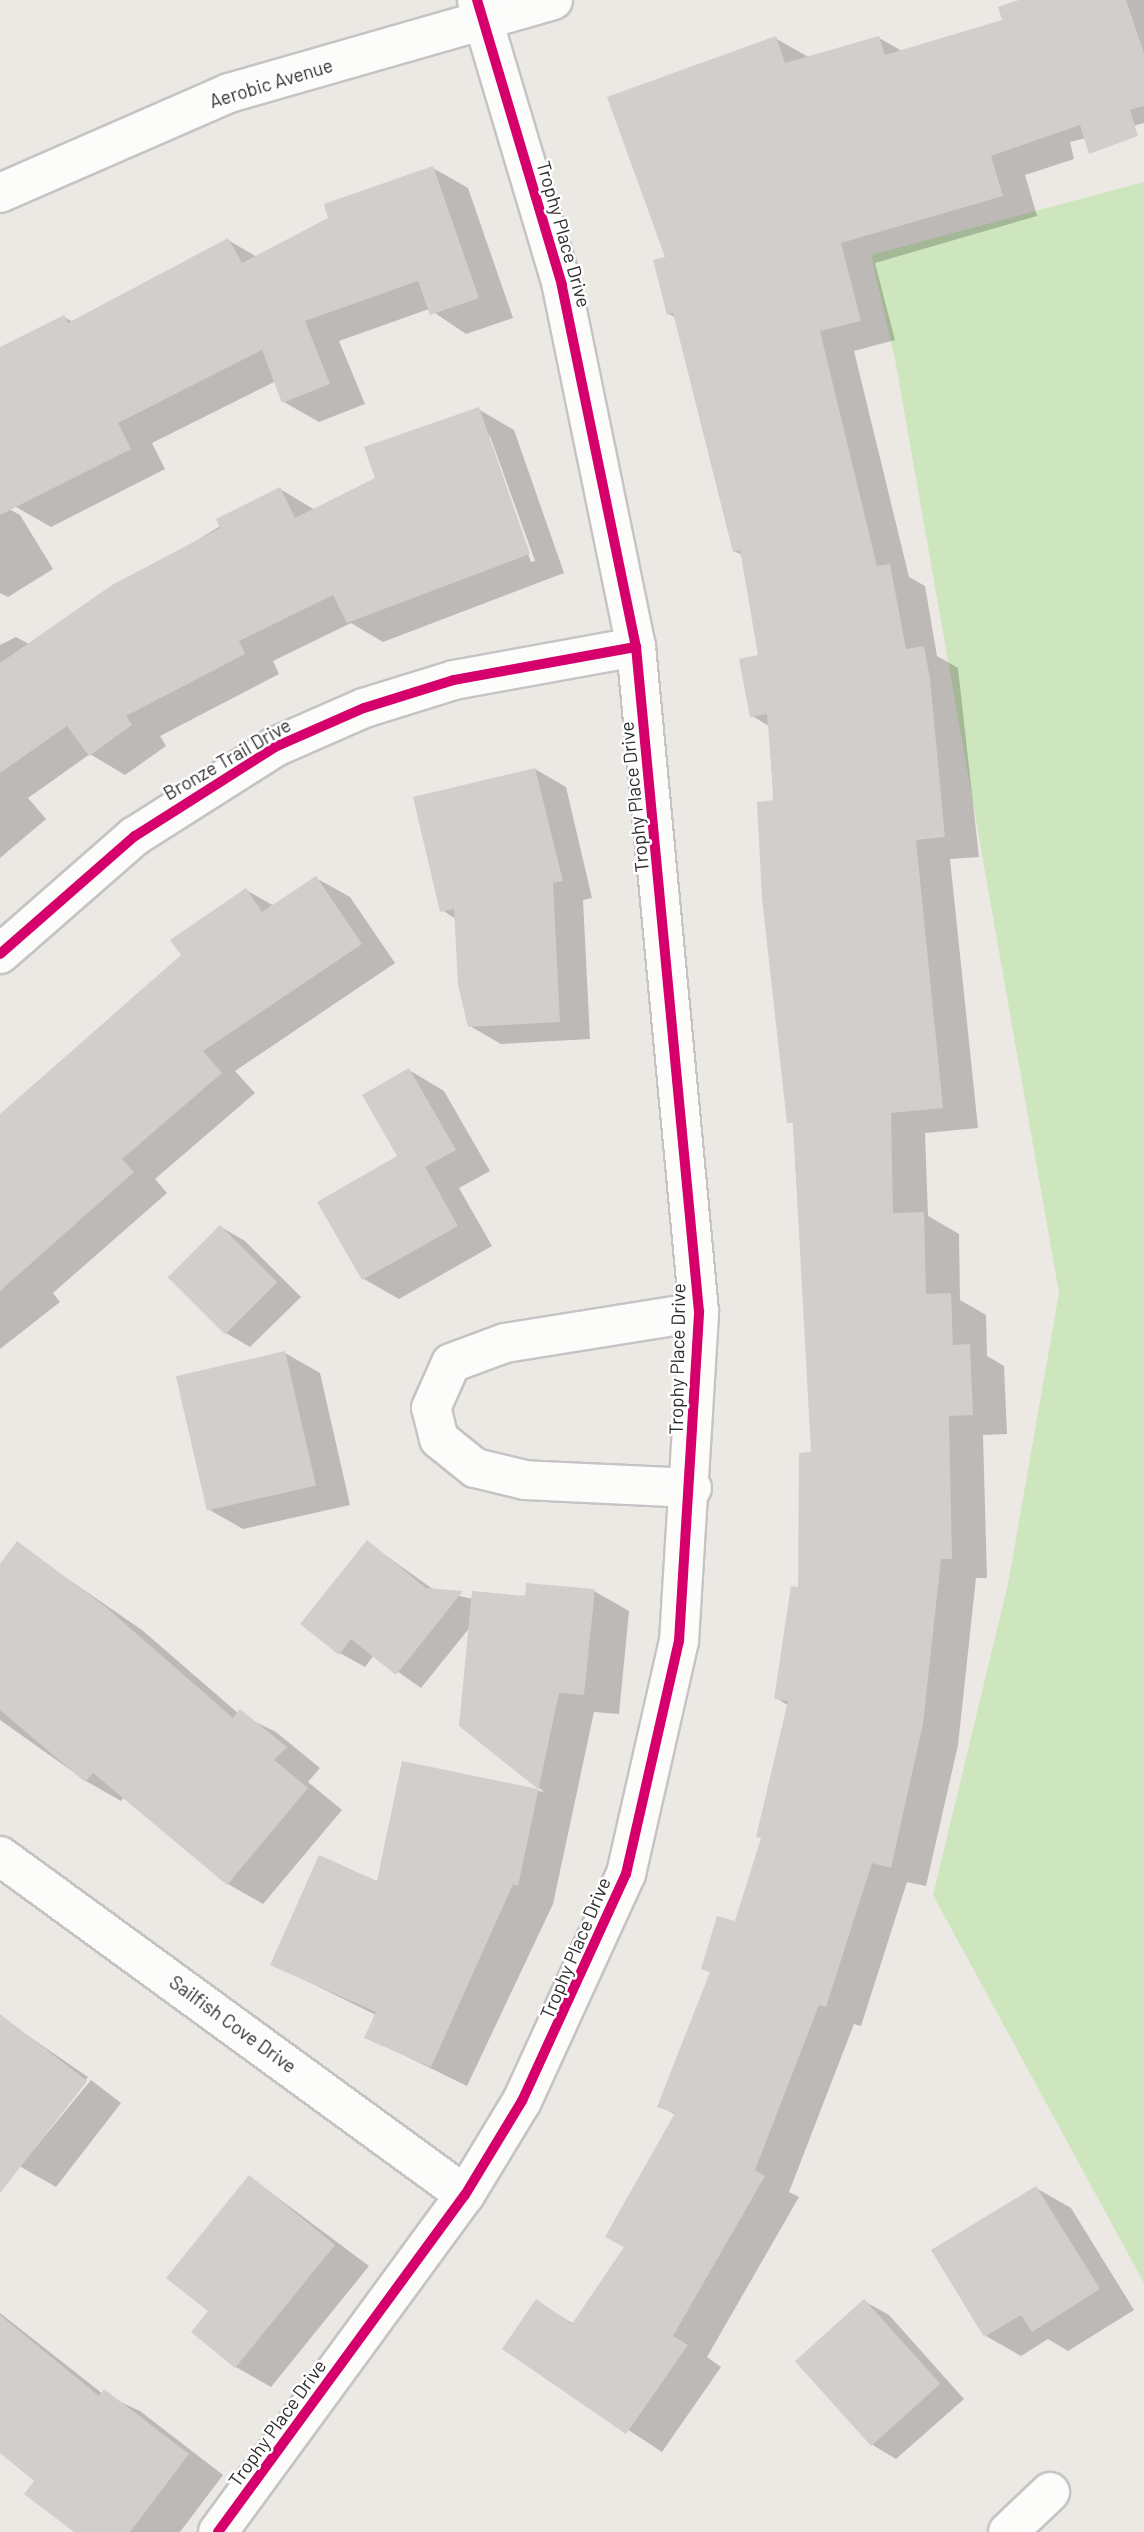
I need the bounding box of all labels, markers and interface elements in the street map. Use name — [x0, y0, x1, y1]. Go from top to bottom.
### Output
street label: Aerobic Avenue — [207, 53, 335, 113]
street label: Trophy Place Drive — [532, 158, 596, 310]
street label: Bronze Trail Drive — [159, 713, 295, 805]
street label: Trophy Place Drive — [615, 720, 653, 874]
street label: Trophy Place Drive — [664, 1283, 690, 1435]
street label: Trophy Place Drive — [535, 1874, 615, 2022]
street label: Sailfish Cove Drive — [165, 1970, 301, 2078]
street label: Trophy Place Drive — [223, 2355, 331, 2491]

